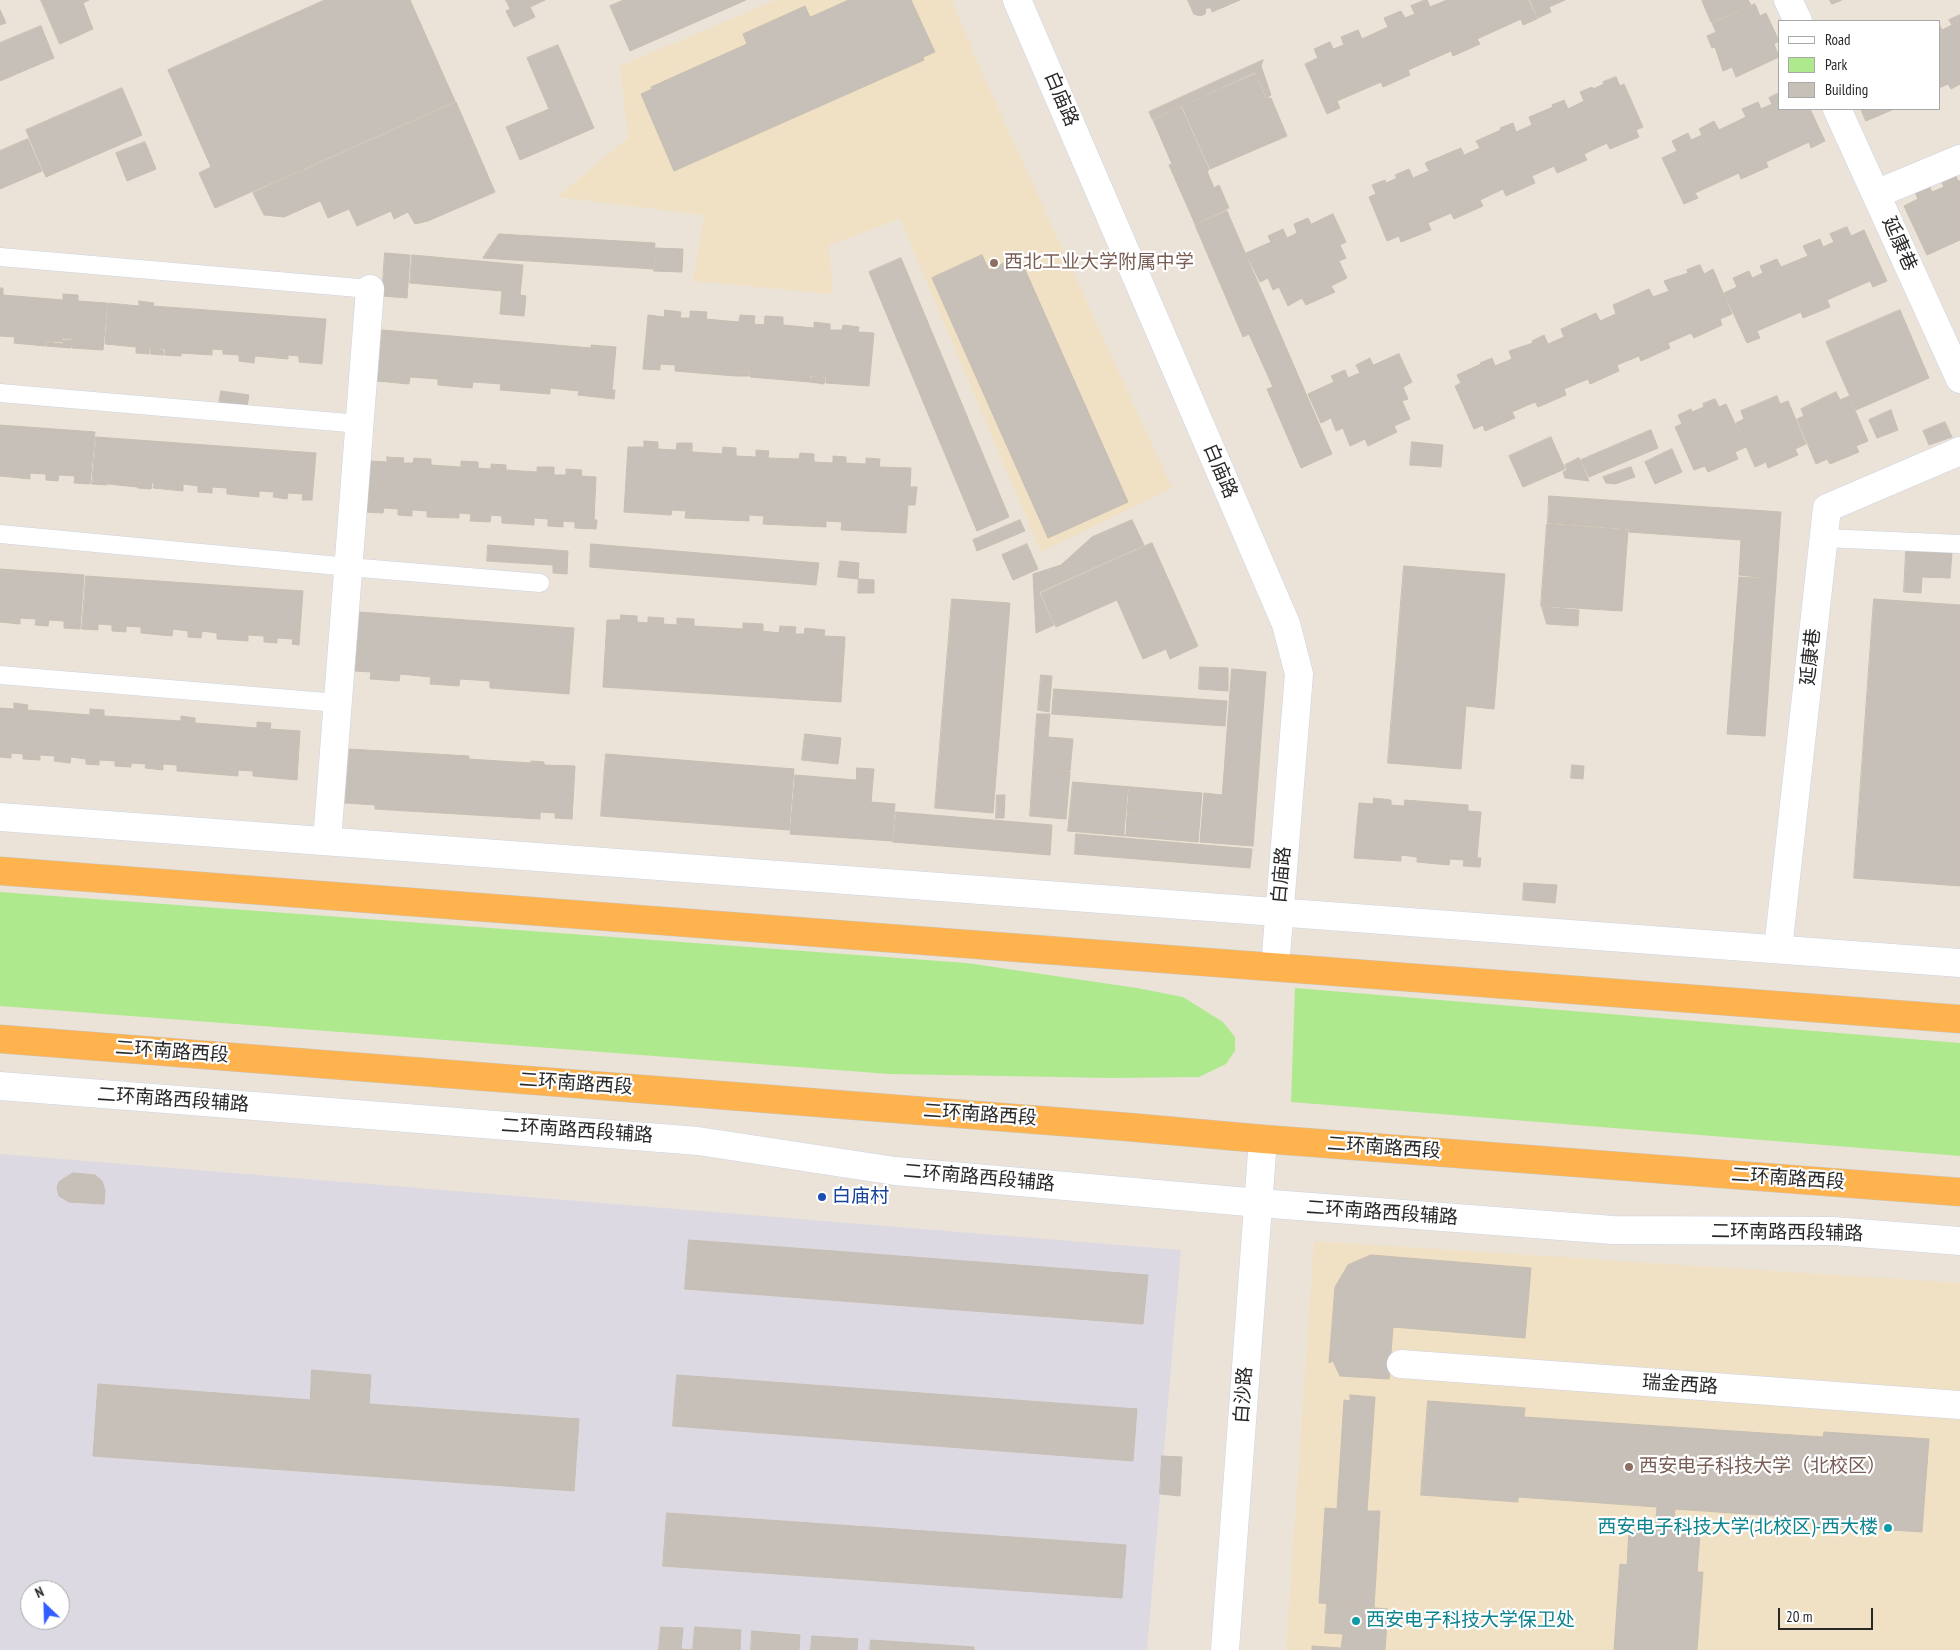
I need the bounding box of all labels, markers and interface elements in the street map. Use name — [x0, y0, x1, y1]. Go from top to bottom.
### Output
legend — [1778, 20, 1940, 110]
text: Road — [1825, 30, 1851, 49]
text: Park — [1825, 55, 1847, 74]
street label: 白庙路 — [1039, 68, 1083, 130]
text: Building — [1825, 80, 1868, 99]
street label: 延康巷 — [1877, 213, 1921, 275]
place label: 西北工业大学附属中学 — [1004, 252, 1194, 274]
marker: 西北工业大学附属中学 — [988, 257, 1000, 269]
street label: 白庙路 — [1198, 440, 1242, 502]
street label: 延康巷 — [1797, 627, 1825, 687]
street label: 白庙路 — [1268, 846, 1296, 904]
street label: 二环南路西段 — [114, 1037, 230, 1067]
street label: 二环南路西段 — [518, 1069, 634, 1099]
street label: 二环南路西段辅路 — [96, 1083, 250, 1117]
street label: 二环南路西段 — [922, 1100, 1038, 1130]
street label: 二环南路西段辅路 — [500, 1114, 654, 1148]
street label: 二环南路西段 — [1326, 1133, 1442, 1163]
street label: 二环南路西段辅路 — [902, 1160, 1056, 1196]
street label: 二环南路西段 — [1730, 1164, 1846, 1194]
place label: 白庙村 — [832, 1186, 889, 1208]
marker: 白庙村 — [816, 1191, 828, 1203]
street label: 二环南路西段辅路 — [1305, 1196, 1459, 1230]
street label: 二环南路西段辅路 — [1711, 1220, 1863, 1246]
street label: 白沙路 — [1231, 1366, 1257, 1424]
street label: 瑞金西路 — [1641, 1371, 1719, 1399]
place label: 西安电子科技大学（北校区） — [1639, 1456, 1886, 1478]
marker: 西安电子科技大学（北校区） — [1623, 1461, 1635, 1473]
place label: 西安电子科技大学(北校区)-西大楼 — [1598, 1517, 1878, 1539]
marker: 西安电子科技大学(北校区)-西大楼 — [1882, 1522, 1894, 1534]
north arrow — [20, 1580, 70, 1630]
text: N — [32, 1582, 46, 1602]
scale bar — [1780, 1598, 1875, 1630]
text: 20 m — [1786, 1607, 1812, 1626]
place label: 西安电子科技大学保卫处 — [1366, 1610, 1575, 1632]
marker: 西安电子科技大学保卫处 — [1350, 1615, 1362, 1627]

